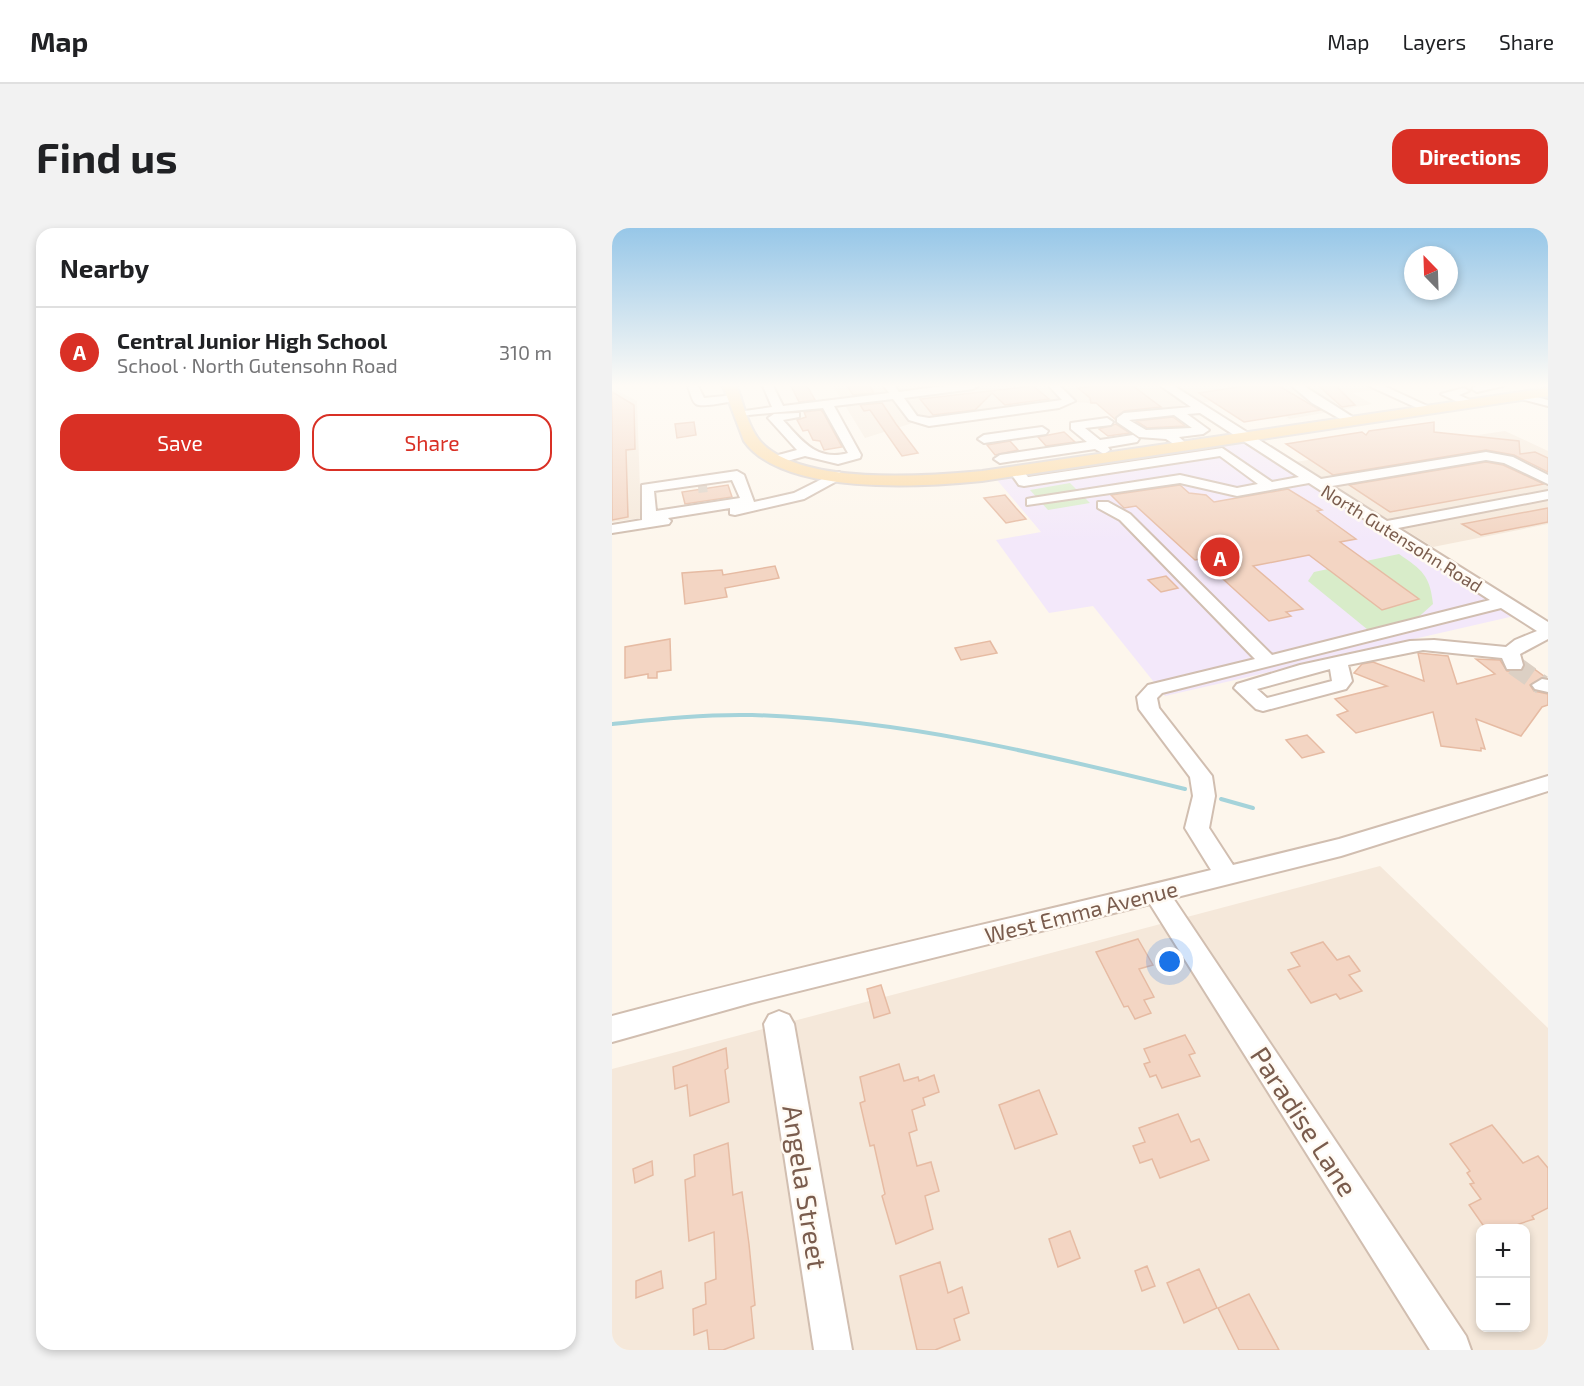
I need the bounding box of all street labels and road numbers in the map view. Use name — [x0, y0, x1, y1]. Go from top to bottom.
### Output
street label: North Gutensohn Road — [1317, 479, 1487, 597]
street label: West Emma Avenue — [982, 874, 1180, 948]
street label: Paradise Lane — [1245, 1040, 1365, 1202]
street label: Angela Street — [776, 1103, 835, 1272]

